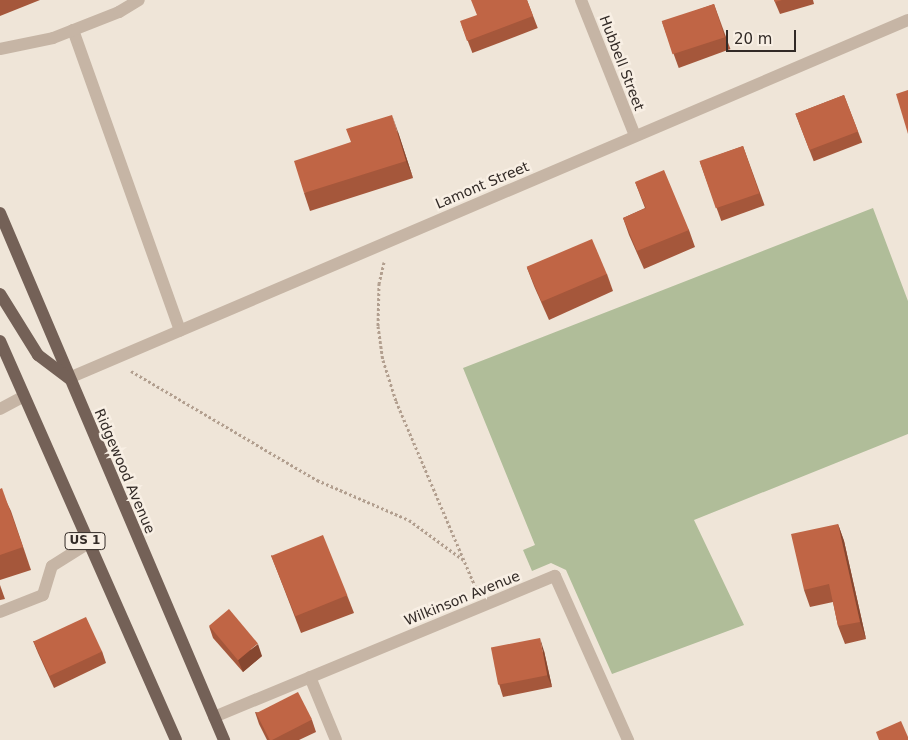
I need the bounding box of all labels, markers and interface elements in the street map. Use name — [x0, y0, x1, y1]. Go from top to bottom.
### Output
street label: Hubbell Street — [596, 13, 648, 113]
scale bar — [728, 20, 798, 52]
text: 20 m — [734, 30, 772, 48]
street label: Lamont Street — [433, 158, 531, 212]
street label: Ridgewood Avenue — [91, 406, 159, 536]
road number: US 1 — [64, 532, 106, 550]
street label: Wilkinson Avenue — [402, 567, 522, 629]

